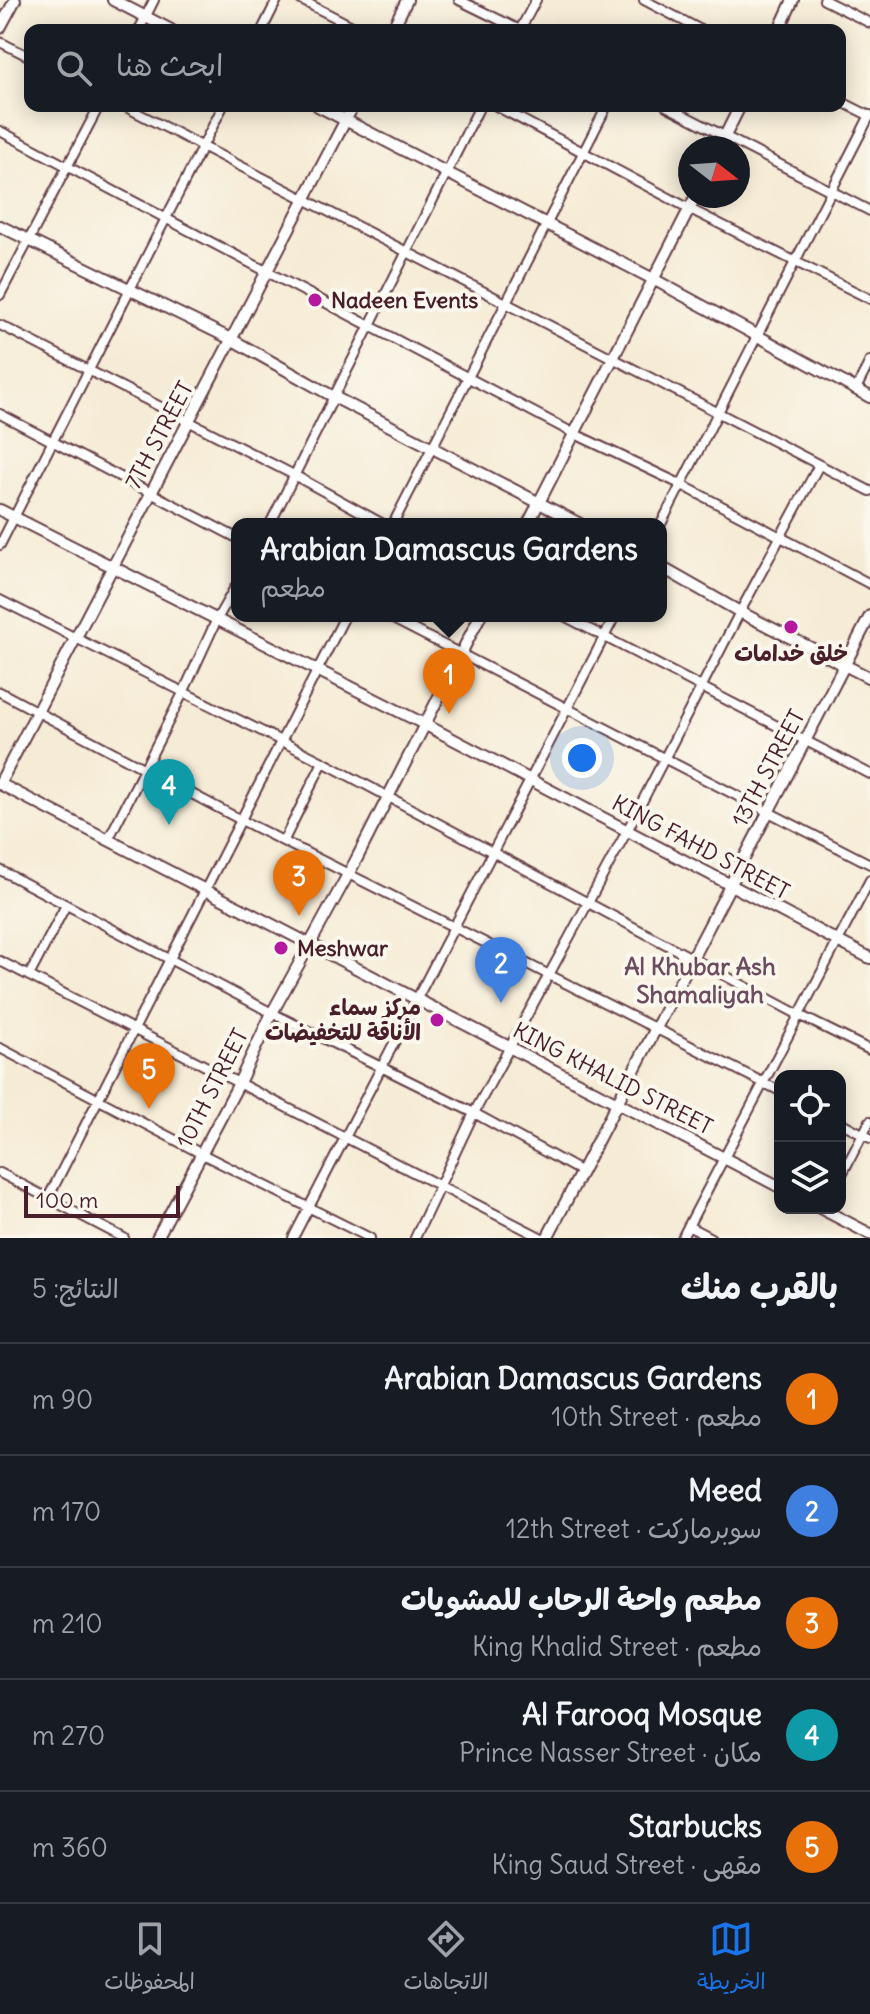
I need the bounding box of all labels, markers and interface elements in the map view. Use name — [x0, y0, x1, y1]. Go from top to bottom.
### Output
search box — [24, 24, 846, 112]
icon: search — [52, 46, 96, 90]
text: ابحث هنا — [116, 46, 223, 84]
north arrow — [678, 136, 750, 208]
place label: Nadeen Events — [331, 286, 478, 314]
marker: Nadeen Events — [306, 291, 324, 309]
street label: 7TH STREET — [119, 376, 199, 494]
popup — [231, 518, 667, 622]
text: Arabian Damascus Gardens — [260, 530, 638, 568]
text: مطعم — [260, 571, 326, 604]
marker: خلق خدامات — [782, 618, 800, 636]
place label: خلق خدامات — [734, 639, 848, 667]
pin: 1 — [423, 648, 475, 714]
street label: 13TH STREET — [725, 705, 811, 831]
your location — [562, 738, 602, 778]
pin: 4 — [143, 759, 195, 825]
street label: KING FAHD STREET — [608, 788, 794, 906]
pin: 3 — [273, 850, 325, 916]
place label: Meshwar — [297, 934, 389, 962]
pin: 2 — [475, 937, 527, 1003]
marker: Meshwar — [272, 939, 290, 957]
district label: Al Khubar Ash Shamaliyah — [624, 951, 776, 1009]
place label: مركز سماء الأناقة للتخفيضات — [265, 993, 421, 1046]
marker: مركز سماء الأناقة للتخفيضات — [428, 1011, 446, 1029]
street label: KING KHALID STREET — [509, 1016, 717, 1140]
street label: 10TH STREET — [170, 1024, 254, 1152]
pin: 5 — [123, 1043, 175, 1109]
map controls — [774, 1070, 846, 1214]
button: locate — [774, 1070, 846, 1142]
button: layers — [774, 1142, 846, 1214]
scale bar — [24, 1182, 180, 1218]
text: 100 m — [36, 1186, 98, 1214]
text: بالقرب منك — [681, 1265, 838, 1308]
text: النتائج: 5 — [32, 1272, 119, 1305]
text: Arabian Damascus Gardens — [384, 1359, 762, 1397]
text: 90 m — [32, 1383, 93, 1416]
text: 1 — [807, 1383, 817, 1416]
text: مطعم · 10th Street — [551, 1400, 762, 1433]
text: Meed — [688, 1471, 762, 1509]
text: 170 m — [32, 1495, 101, 1528]
text: 2 — [805, 1495, 819, 1528]
text: سوبرماركت · 12th Street — [506, 1512, 762, 1545]
text: مطعم واحة الرحاب للمشويات — [401, 1580, 762, 1618]
text: 210 m — [32, 1607, 103, 1640]
text: 3 — [805, 1607, 819, 1640]
text: مطعم · King Khalid Street — [472, 1630, 762, 1663]
text: Al Farooq Mosque — [522, 1695, 762, 1733]
text: 270 m — [32, 1719, 105, 1752]
text: 4 — [804, 1719, 820, 1752]
text: مكان · Prince Nasser Street — [459, 1736, 762, 1769]
text: Starbucks — [628, 1807, 762, 1845]
text: 360 m — [32, 1831, 108, 1864]
text: 5 — [805, 1831, 819, 1864]
text: مقهى · King Saud Street — [492, 1848, 762, 1881]
tab: المحفوظات — [104, 1917, 195, 2001]
tab: الاتجاهات — [404, 1917, 488, 2001]
tab: الخريطة — [697, 1917, 766, 2001]

